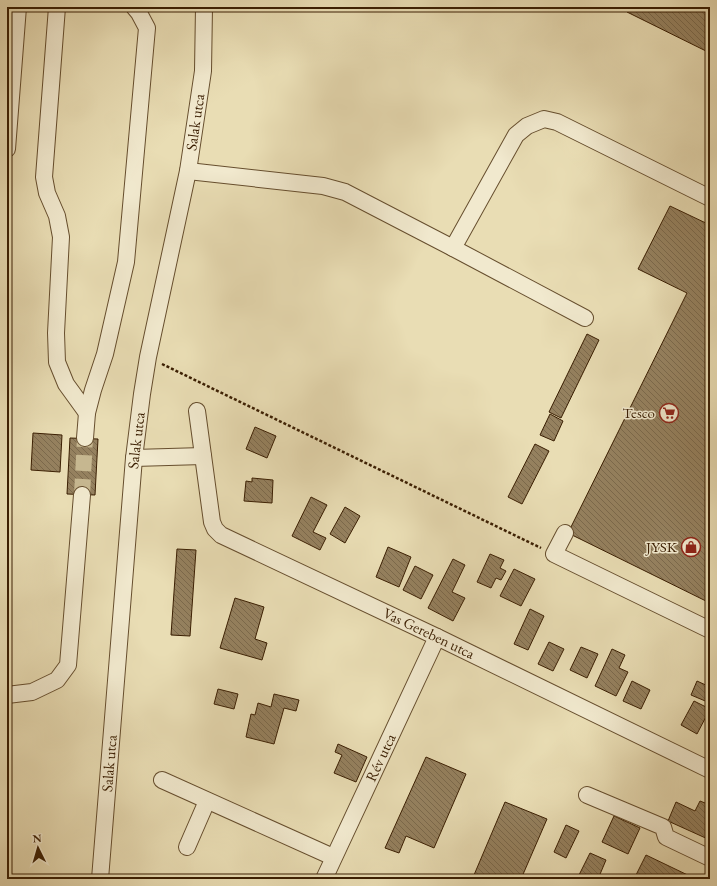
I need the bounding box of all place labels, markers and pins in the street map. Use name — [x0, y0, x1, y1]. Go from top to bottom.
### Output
supermarket icon: Tesco — [658, 402, 680, 424]
place label: Tesco — [623, 403, 655, 422]
shop icon: JYSK — [680, 536, 702, 558]
place label: JYSK — [644, 537, 678, 556]

